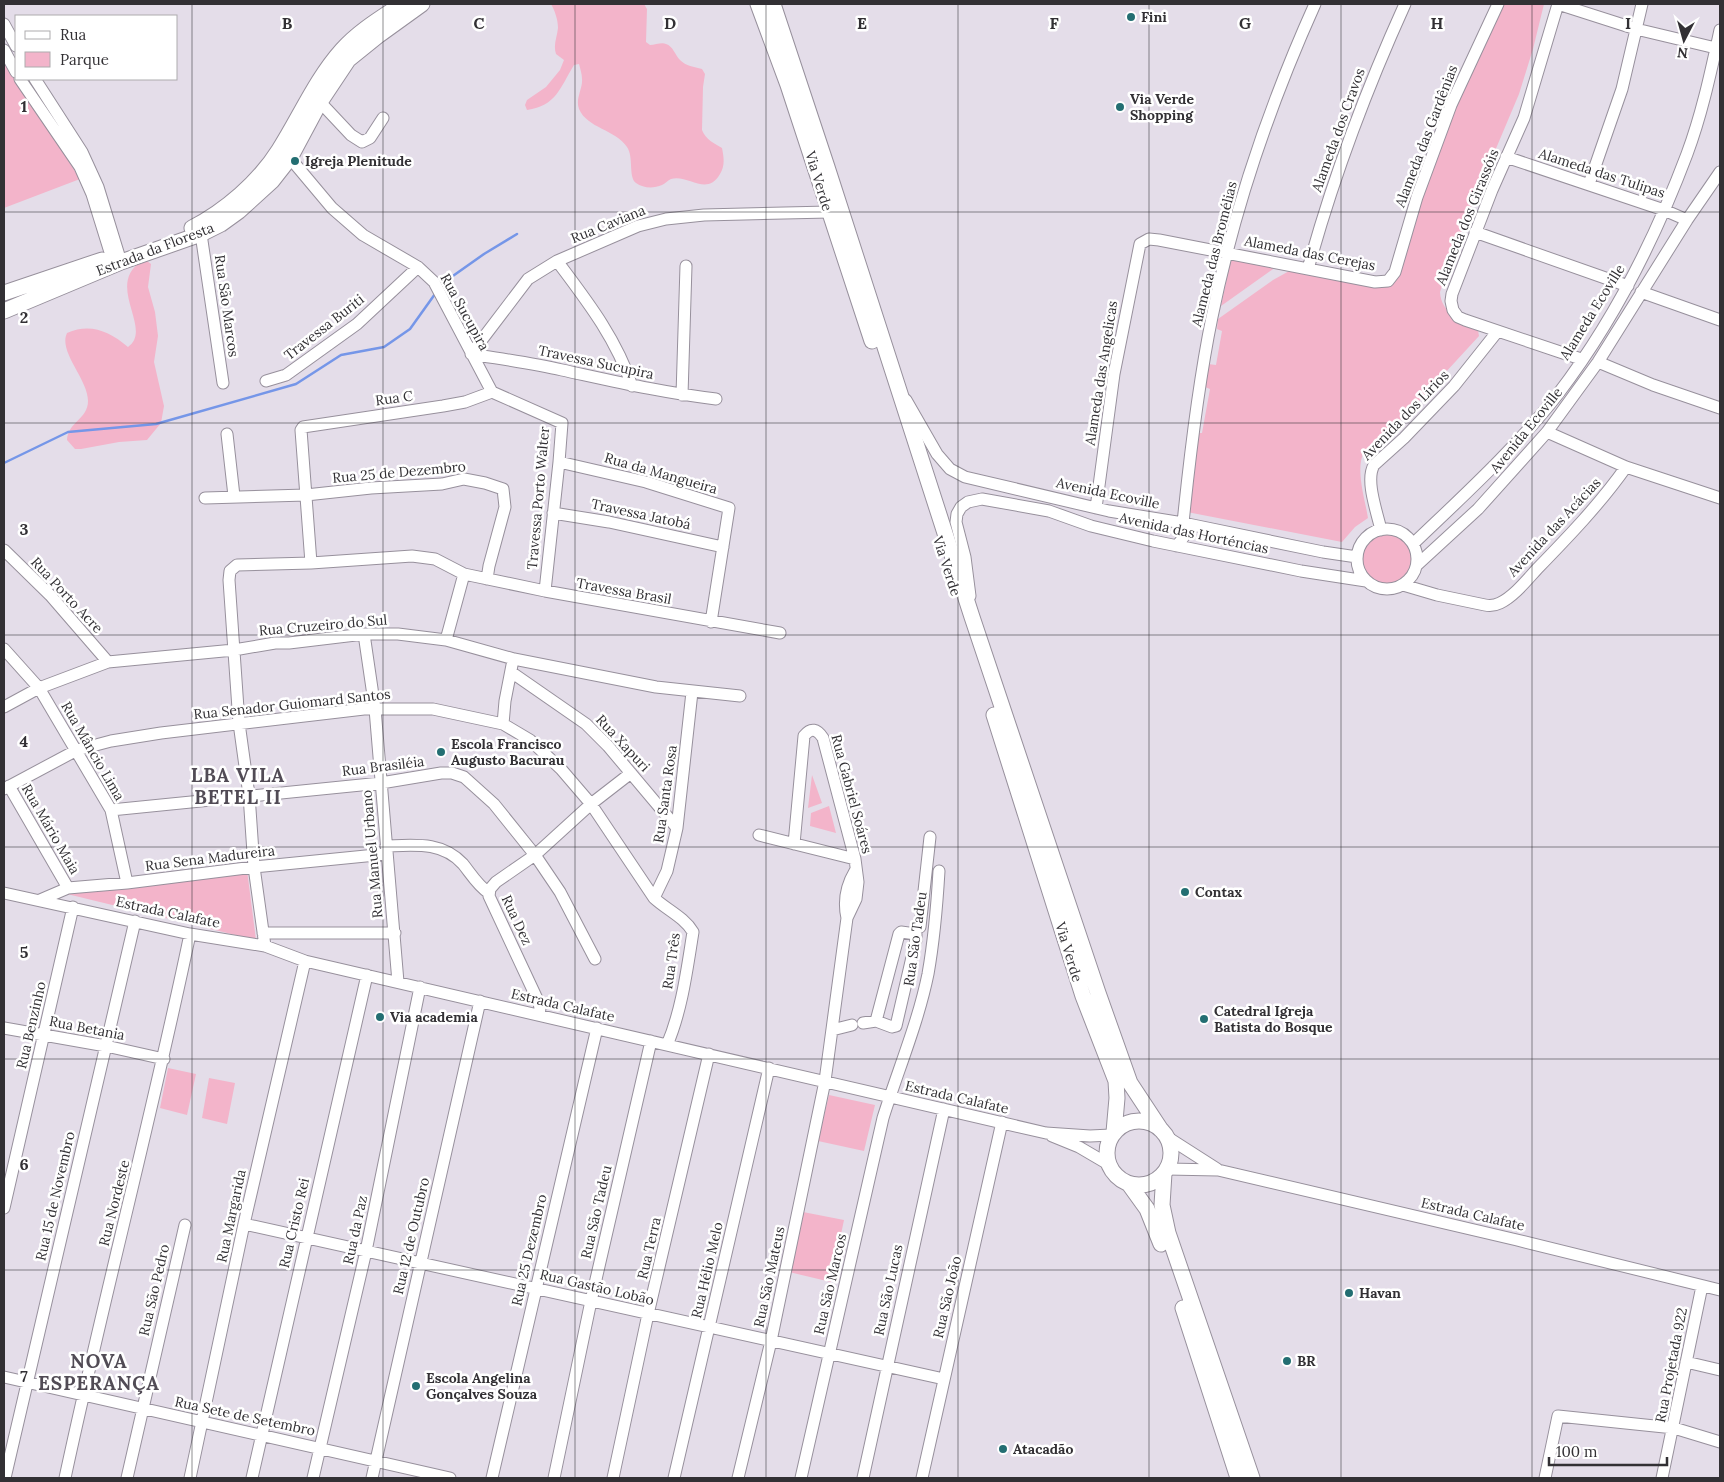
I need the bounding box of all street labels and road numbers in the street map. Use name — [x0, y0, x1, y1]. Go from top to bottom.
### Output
street label: Alameda das Gardênias — [1390, 62, 1461, 211]
street label: Alameda dos Cravos — [1307, 66, 1369, 195]
street label: Alameda das Tulipas — [1536, 144, 1667, 202]
street label: Alameda dos Girassóis — [1431, 146, 1503, 289]
street label: Via Verde — [801, 148, 837, 214]
street label: Alameda das Bromélias — [1187, 179, 1241, 330]
street label: Rua Caviana — [568, 201, 648, 247]
street label: Estrada da Floresta — [94, 218, 216, 280]
street label: Alameda das Cerejas — [1242, 231, 1377, 275]
street label: Rua São Marcos — [211, 254, 243, 358]
street label: Alameda Ecoville — [1555, 260, 1629, 364]
street label: Rua Sucupira — [436, 270, 494, 354]
street label: Travessa Buriti — [280, 290, 368, 364]
street label: Alameda das Angelicas — [1081, 299, 1121, 448]
street label: Travessa Sucupira — [537, 341, 655, 383]
street label: Avenida dos Lírios — [1357, 366, 1453, 464]
street label: Avenida Ecoville — [1485, 383, 1566, 477]
street label: Rua C — [374, 386, 414, 410]
street label: Travessa Porto Walter — [523, 426, 553, 570]
street label: Rua da Mangueira — [602, 448, 720, 498]
street label: Rua 25 de Dezembro — [331, 457, 467, 487]
street label: Avenida Ecoville — [1054, 473, 1162, 513]
street label: Avenida das Acácias — [1503, 474, 1605, 581]
street label: Travessa Jatobá — [590, 495, 692, 533]
street label: Avenida das Horténcias — [1117, 508, 1270, 558]
street label: Via Verde — [929, 533, 965, 599]
street label: Rua Porto Acre — [27, 553, 107, 637]
street label: Travessa Brasil — [575, 574, 673, 608]
street label: Rua Cruzeiro do Sul — [258, 610, 388, 640]
street label: Rua Senador Guiomard Santos — [193, 685, 391, 723]
street label: Rua Mâncio Lima — [57, 698, 129, 804]
street label: Rua Xapuri — [592, 711, 654, 775]
street label: Rua Gabriel Soáres — [827, 732, 877, 856]
street label: Rua Santa Rosa — [649, 744, 681, 844]
street label: Rua Brasiléia — [341, 752, 425, 780]
street label: Rua Mário Maia — [18, 781, 84, 877]
street label: Rua Manuel Urbano — [357, 789, 387, 919]
street label: Rua Sena Madureira — [144, 841, 276, 875]
street label: Rua São Tadeu — [899, 891, 931, 987]
street label: Estrada Calafate — [114, 892, 222, 932]
street label: Rua Dez — [498, 892, 536, 948]
street label: Via Verde — [1051, 919, 1087, 985]
street label: Rua Três — [658, 932, 684, 990]
street label: Rua Benzinho — [12, 980, 50, 1070]
street label: Estrada Calafate — [509, 984, 617, 1026]
street label: Rua Betania — [48, 1012, 126, 1044]
street label: Estrada Calafate — [903, 1076, 1011, 1118]
street label: Rua 15 de Novembro — [31, 1130, 79, 1262]
street label: Rua Nordeste — [95, 1158, 133, 1248]
street label: Rua São Tadeu — [577, 1164, 615, 1260]
street label: Rua Margarida — [212, 1168, 250, 1264]
street label: Rua Cristo Rei — [275, 1176, 313, 1270]
street label: Rua 12 de Outubro — [389, 1176, 433, 1296]
street label: Rua 25 Dezembro — [507, 1192, 551, 1308]
street label: Estrada Calafate — [1419, 1193, 1527, 1235]
street label: Rua da Paz — [339, 1194, 371, 1266]
street label: Rua Terra — [633, 1215, 665, 1281]
street label: Rua Hélio Melo — [687, 1220, 727, 1320]
street label: Rua São Mateus — [749, 1225, 789, 1329]
street label: Rua São Marcos — [810, 1232, 850, 1336]
street label: Rua São Pedro — [135, 1242, 173, 1338]
street label: Rua São Lucas — [870, 1243, 906, 1337]
street label: Rua São João — [929, 1254, 965, 1340]
street label: Rua Gastão Lobão — [538, 1265, 656, 1309]
street label: Rua Projetada 922 — [1651, 1306, 1691, 1424]
street label: Rua Sete de Setembro — [173, 1392, 317, 1440]

